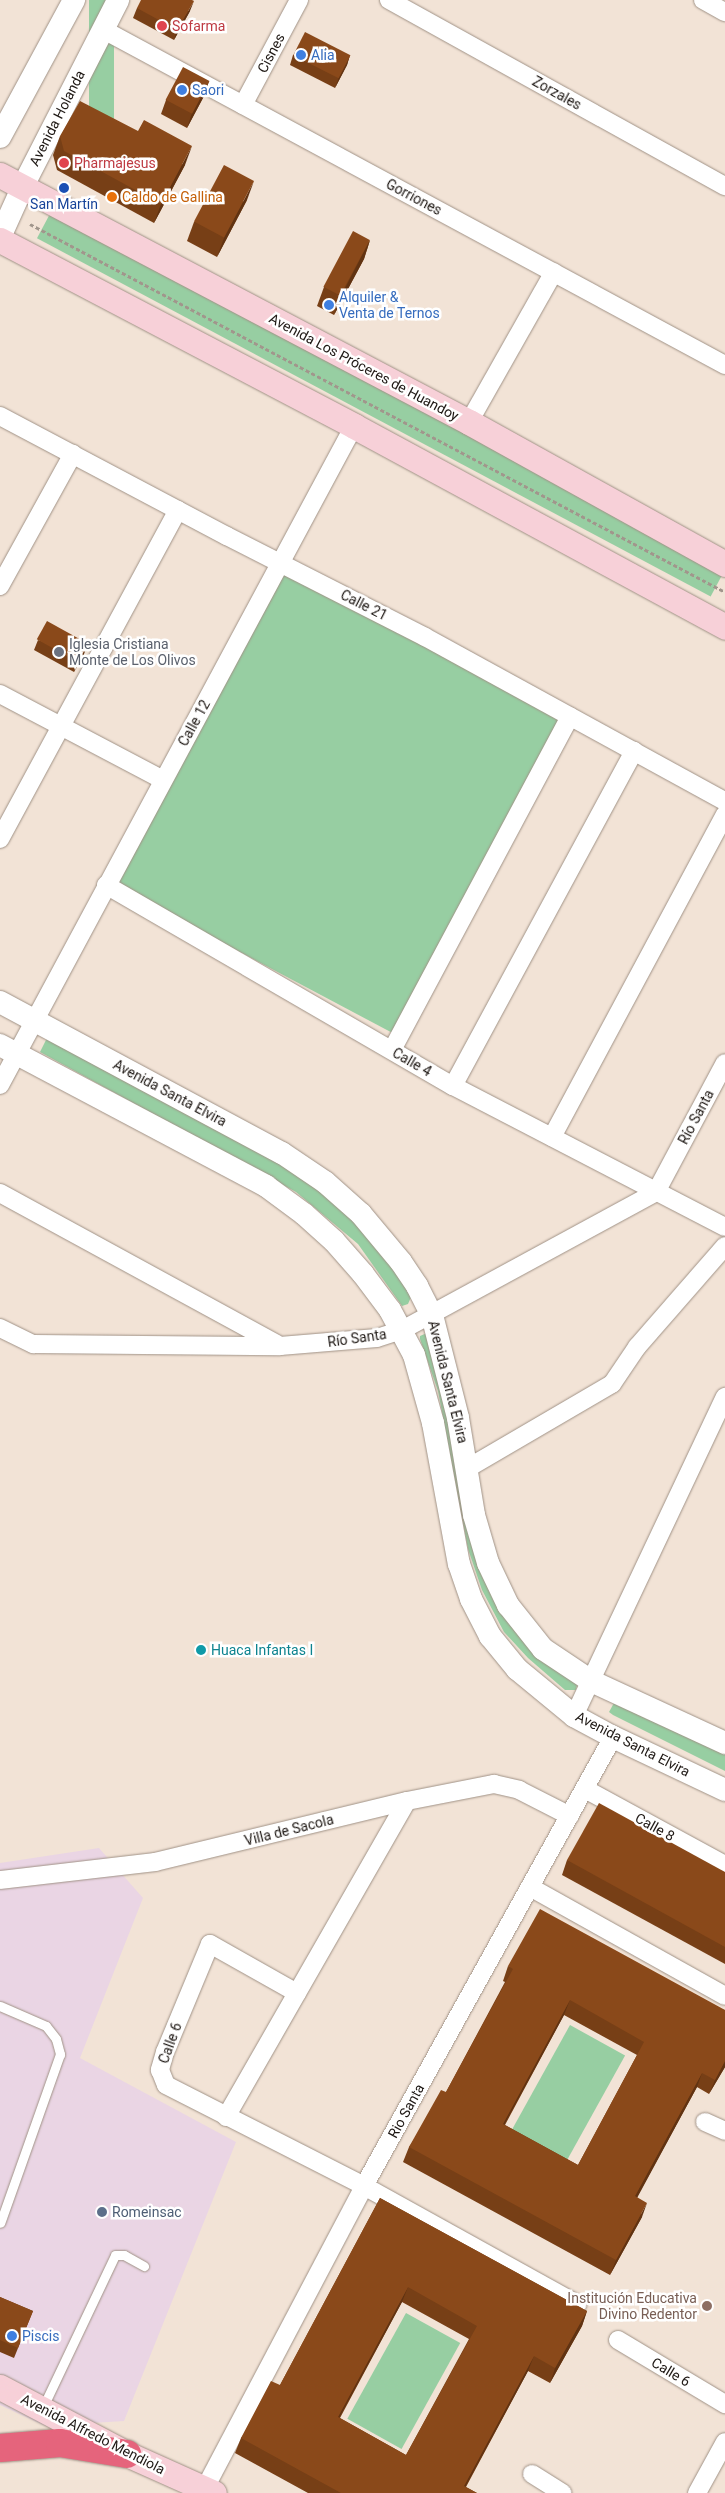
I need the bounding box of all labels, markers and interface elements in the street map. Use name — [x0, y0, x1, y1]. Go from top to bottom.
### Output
place label: Sofarma — [172, 18, 225, 34]
marker: Sofarma — [156, 20, 168, 32]
street label: Cisnes — [254, 30, 288, 76]
place label: Alia — [311, 47, 335, 63]
marker: Alia — [295, 49, 307, 61]
street label: Avenida Holanda — [26, 67, 88, 169]
street label: Zorzales — [529, 73, 585, 113]
place label: Saori — [192, 82, 224, 98]
marker: Saori — [176, 84, 188, 96]
place label: Pharmajesus — [74, 155, 156, 171]
marker: Pharmajesus — [58, 157, 70, 169]
street label: Gorriones — [383, 175, 445, 219]
marker: San Martín — [58, 182, 70, 194]
place label: Caldo de Gallina — [122, 189, 223, 205]
marker: Caldo de Gallina — [106, 191, 118, 203]
place label: San Martín — [30, 196, 98, 212]
place label: Alquiler & Venta de Ternos — [339, 289, 440, 322]
marker: Alquiler & Venta de Ternos — [323, 299, 335, 311]
street label: Avenida Los Próceres de Huandoy — [266, 310, 462, 424]
street label: Calle 21 — [338, 586, 390, 624]
place label: Iglesia Cristiana Monte de Los Olivos — [69, 636, 196, 669]
marker: Iglesia Cristiana Monte de Los Olivos — [53, 646, 65, 658]
street label: Calle 12 — [174, 697, 214, 749]
street label: Calle 4 — [389, 1044, 435, 1080]
street label: Avenida Santa Elvira — [110, 1056, 230, 1130]
street label: Río Santa — [675, 1087, 717, 1147]
street label: Avenida Santa Elvira — [425, 1319, 471, 1445]
street label: Río Santa — [326, 1326, 388, 1350]
place label: Huaca Infantas I — [211, 1642, 313, 1658]
marker: Huaca Infantas I — [195, 1644, 207, 1656]
street label: Avenida Santa Elvira — [573, 1708, 693, 1780]
street label: Calle 8 — [632, 1809, 678, 1845]
street label: Villa de Sacola — [243, 1811, 335, 1849]
street label: Calle 6 — [155, 2020, 185, 2066]
street label: Rio Santa — [384, 2081, 428, 2141]
place label: Romeinsac — [112, 2204, 182, 2220]
marker: Romeinsac — [96, 2206, 108, 2218]
place label: Institución Educativa Divino Redentor — [567, 2290, 697, 2322]
marker: Institución Educativa Divino Redentor — [701, 2300, 713, 2312]
place label: Piscis — [22, 2328, 59, 2344]
marker: Piscis — [6, 2330, 18, 2342]
street label: Calle 6 — [649, 2354, 693, 2390]
street label: Avenida Alfredo Mendiola — [18, 2390, 168, 2478]

